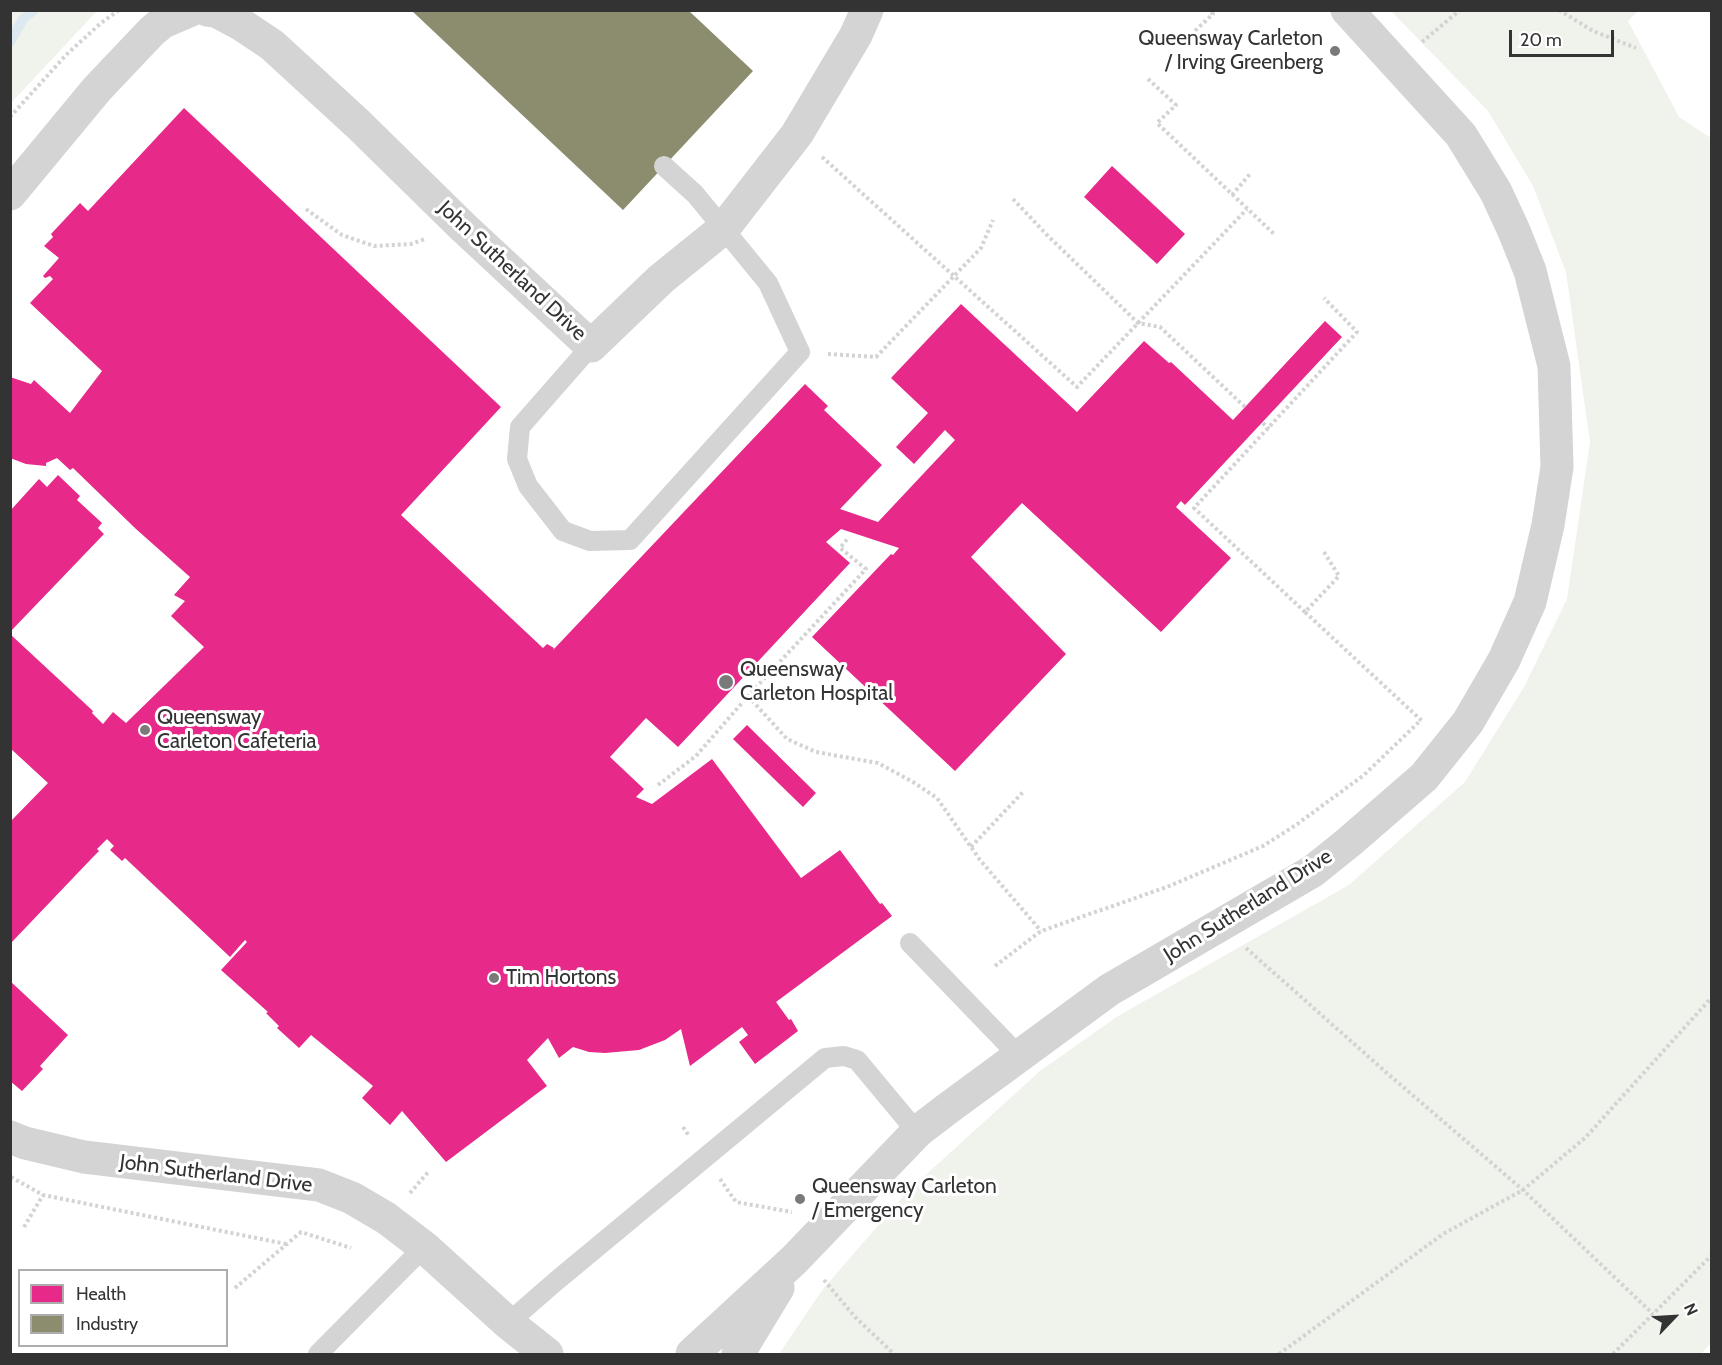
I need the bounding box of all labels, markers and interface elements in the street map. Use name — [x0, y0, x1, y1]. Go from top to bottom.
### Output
scale bar — [1512, 18, 1617, 56]
place label: Queensway Carleton / Irving Greenberg — [1138, 26, 1323, 76]
text: 20 m — [1520, 29, 1562, 51]
marker: Queensway Carleton / Irving Greenberg — [1328, 44, 1342, 58]
street label: John Sutherland Drive — [433, 196, 591, 346]
place label: Queensway Carleton Hospital — [740, 657, 893, 707]
marker: Queensway Carleton Hospital — [717, 673, 735, 691]
place label: Queensway Carleton Cafeteria — [157, 705, 317, 755]
marker: Queensway Carleton Cafeteria — [138, 723, 152, 737]
street label: John Sutherland Drive — [1159, 844, 1337, 968]
place label: Tim Hortons — [506, 965, 616, 991]
marker: Tim Hortons — [487, 971, 501, 985]
street label: John Sutherland Drive — [118, 1150, 314, 1198]
place label: Queensway Carleton / Emergency — [812, 1174, 997, 1224]
marker: Queensway Carleton / Emergency — [793, 1192, 807, 1206]
legend — [18, 1269, 228, 1347]
text: Health — [76, 1283, 126, 1305]
north arrow — [1644, 1287, 1704, 1347]
text: N — [1680, 1300, 1702, 1318]
text: Industry — [76, 1313, 138, 1335]

